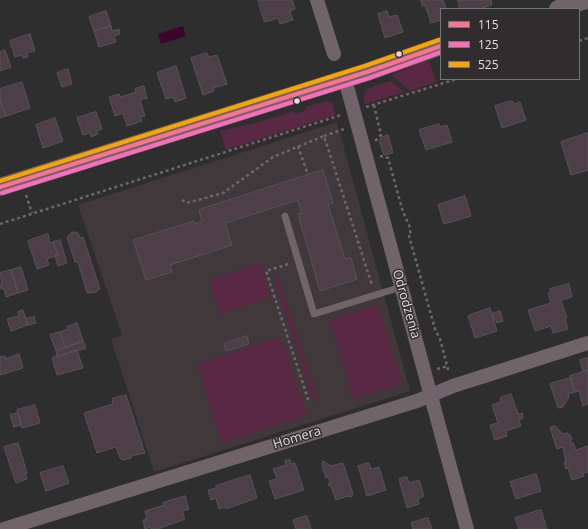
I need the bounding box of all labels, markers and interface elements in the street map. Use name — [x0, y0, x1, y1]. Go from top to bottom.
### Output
legend — [440, 8, 580, 80]
text: 115 — [478, 16, 499, 33]
text: 125 — [478, 36, 499, 53]
unlabelled marker — [394, 49, 404, 59]
text: 525 — [478, 56, 499, 73]
unlabelled marker — [292, 96, 302, 106]
street label: Odrodzenia — [389, 268, 423, 340]
street label: Homera — [271, 423, 323, 453]

